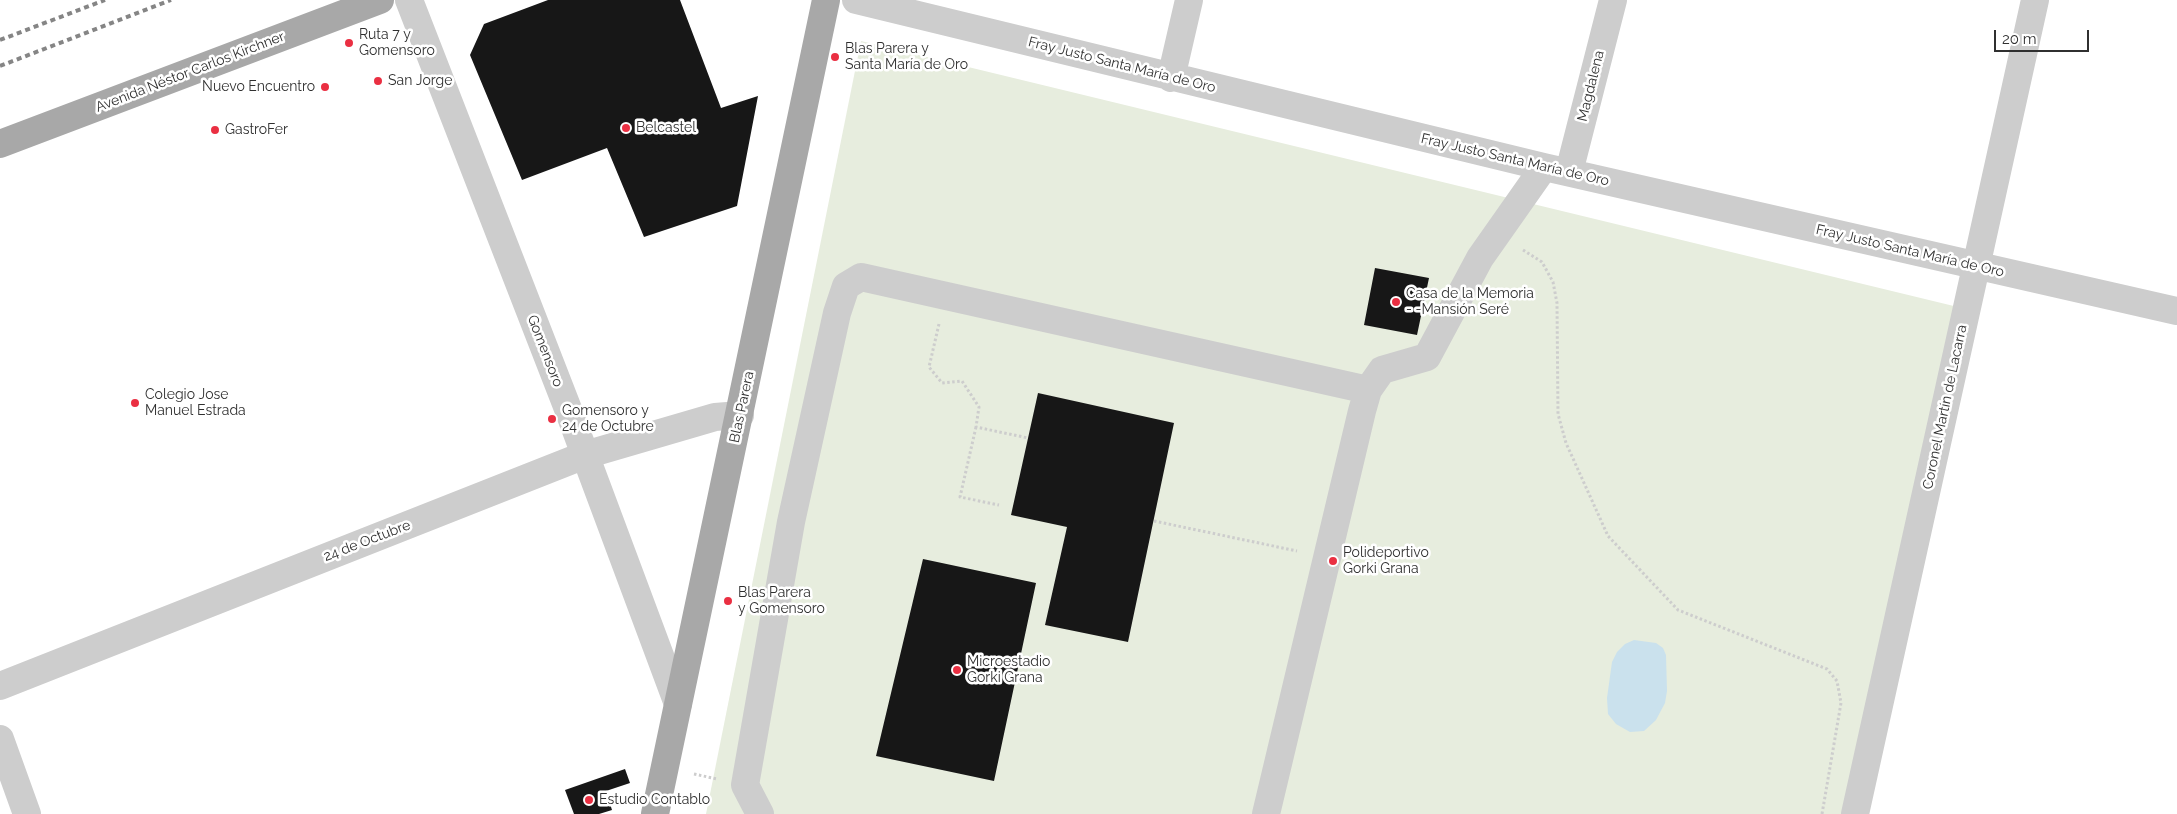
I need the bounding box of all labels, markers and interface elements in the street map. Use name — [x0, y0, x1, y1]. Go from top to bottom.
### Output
scale bar — [1997, 20, 2092, 52]
place label: Ruta 7 y Gomensoro — [359, 27, 435, 59]
street label: Avenida Néstor Carlos Kirchner — [93, 28, 287, 116]
text: 20 m — [2002, 30, 2037, 48]
street label: Fray Justo Santa María de Oro — [1027, 34, 1217, 96]
marker: Ruta 7 y Gomensoro — [343, 37, 355, 49]
place label: Blas Parera y Santa María de Oro — [845, 41, 968, 74]
street label: Magdalena — [1574, 49, 1608, 123]
marker: Blas Parera y Santa María de Oro — [829, 51, 841, 63]
place label: San Jorge — [388, 73, 452, 89]
marker: San Jorge — [372, 75, 384, 87]
place label: Nuevo Encuentro — [202, 79, 315, 95]
marker: Nuevo Encuentro — [319, 81, 331, 93]
place label: Belcastel — [636, 120, 696, 136]
place label: GastroFer — [225, 122, 288, 138]
marker: Belcastel — [620, 122, 632, 134]
marker: GastroFer — [209, 124, 221, 136]
street label: Fray Justo Santa María de Oro — [1419, 130, 1611, 190]
street label: Fray Justo Santa María de Oro — [1814, 221, 2006, 281]
place label: Casa de la Memoria - -Mansión Seré — [1406, 286, 1534, 318]
marker: Casa de la Memoria - -Mansión Seré — [1390, 296, 1402, 308]
street label: Gomensoro — [524, 313, 566, 389]
street label: Coronel Martín de Lacarra — [1919, 323, 1971, 491]
street label: Blas Parera — [726, 370, 758, 444]
place label: Colegio Jose Manuel Estrada — [145, 387, 246, 420]
marker: Colegio Jose Manuel Estrada — [129, 397, 141, 409]
place label: Gomensoro y 24 de Octubre — [562, 403, 654, 436]
marker: Gomensoro y 24 de Octubre — [546, 413, 558, 425]
street label: 24 de Octubre — [321, 517, 413, 565]
place label: Polideportivo Gorki Grana — [1343, 545, 1429, 578]
marker: Polideportivo Gorki Grana — [1327, 555, 1339, 567]
place label: Blas Parera y Gomensoro — [738, 585, 825, 618]
marker: Blas Parera y Gomensoro — [722, 595, 734, 607]
place label: Microestadio Gorki Grana — [967, 654, 1050, 686]
marker: Microestadio Gorki Grana — [951, 664, 963, 676]
place label: Estudio Contablo — [599, 792, 710, 808]
marker: Estudio Contablo — [583, 794, 595, 806]

